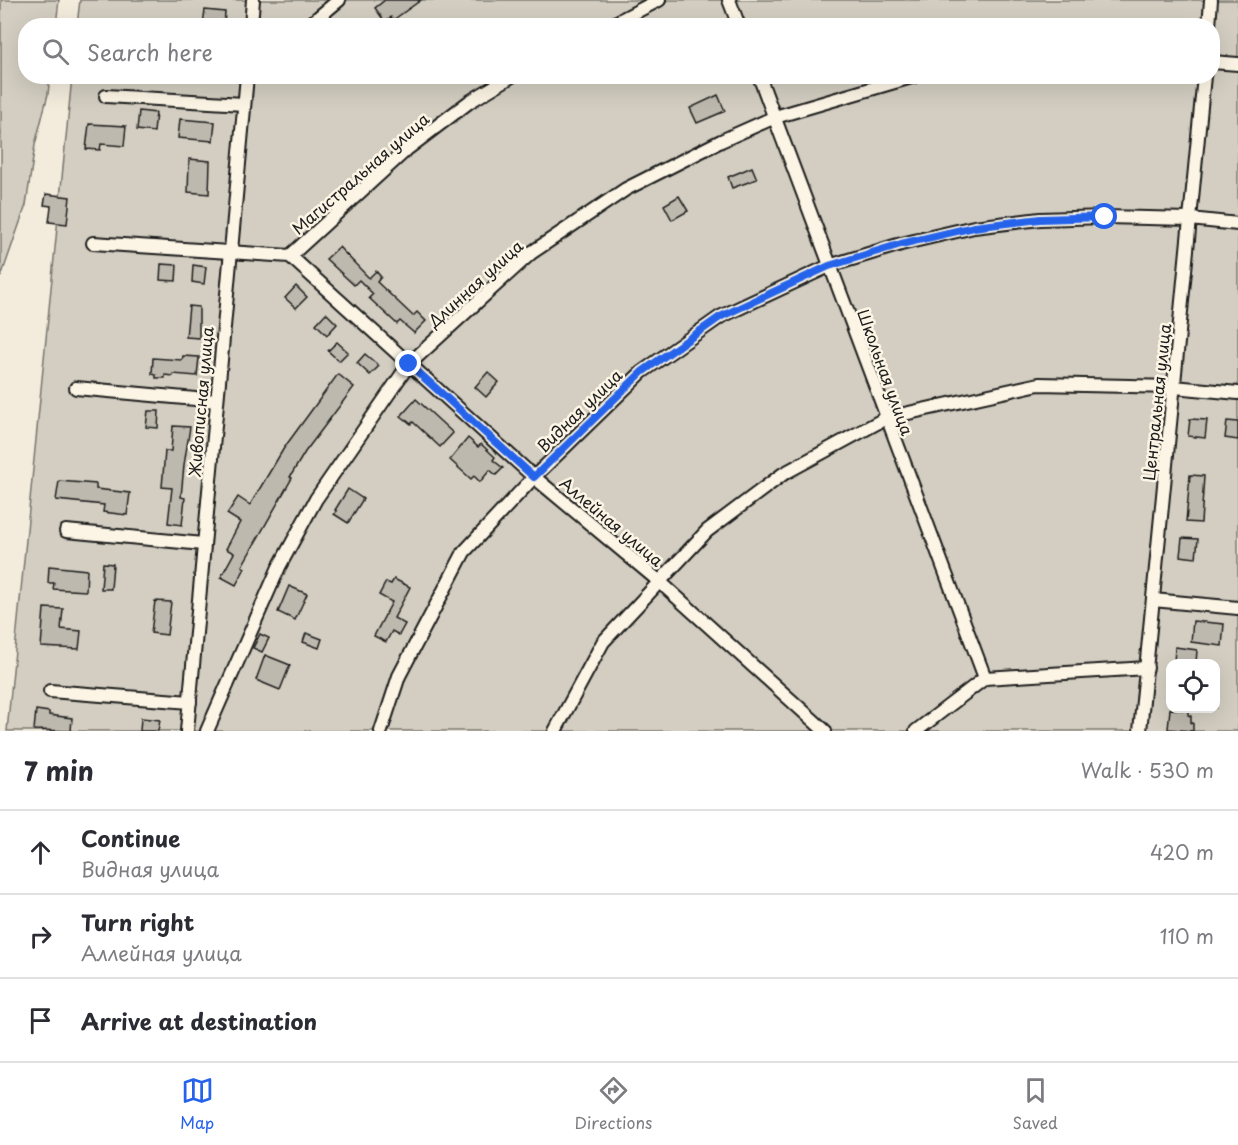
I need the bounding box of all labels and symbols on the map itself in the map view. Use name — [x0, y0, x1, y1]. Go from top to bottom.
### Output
street label: Магистральная улица — [286, 106, 434, 240]
route start — [1091, 203, 1117, 229]
street label: Длинная улица — [421, 234, 528, 333]
street label: Школьная улица — [852, 305, 920, 439]
street label: Центральная улица — [1136, 322, 1176, 482]
street label: Живописная улица — [181, 326, 219, 478]
route end — [395, 350, 421, 376]
street label: Видная улица — [531, 363, 627, 457]
street label: Аллейная улица — [555, 470, 669, 572]

